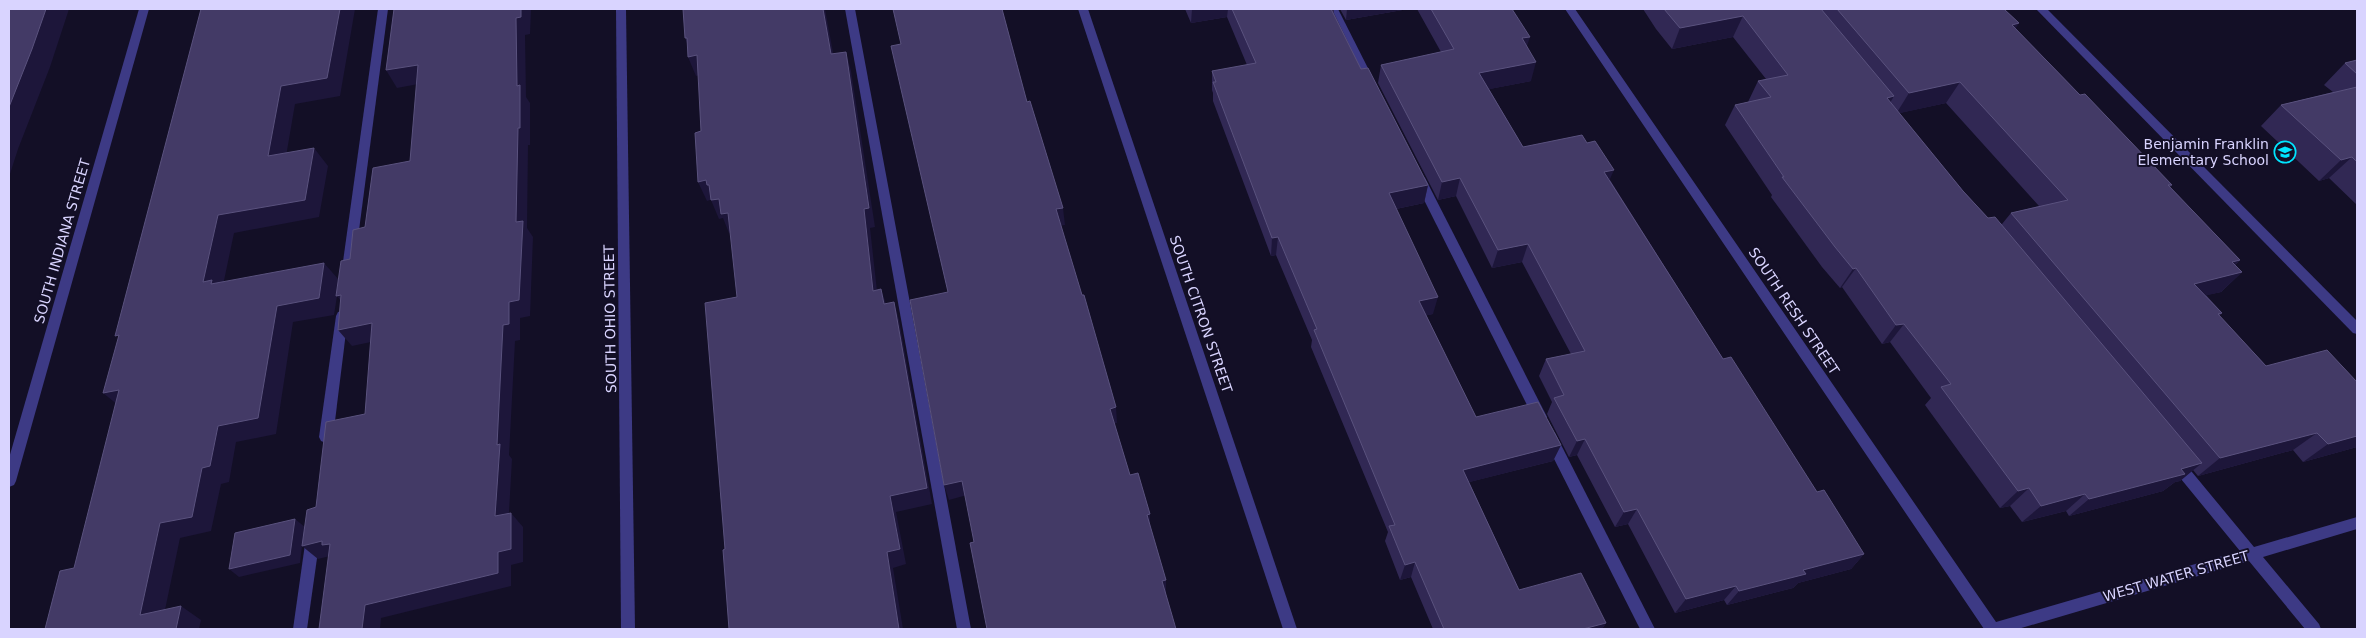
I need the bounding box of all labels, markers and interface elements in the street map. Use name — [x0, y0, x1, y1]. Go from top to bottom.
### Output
place label: Benjamin Franklin Elementary School — [2137, 136, 2269, 168]
school or university icon: Benjamin Franklin Elementary School — [2273, 140, 2297, 164]
street label: SOUTH INDIANA STREET — [31, 156, 93, 325]
street label: SOUTH CITRON STREET — [1167, 233, 1236, 395]
street label: SOUTH OHIO STREET — [601, 244, 619, 393]
street label: SOUTH RESH STREET — [1746, 245, 1843, 378]
street label: WEST WATER STREET — [2101, 547, 2251, 605]

